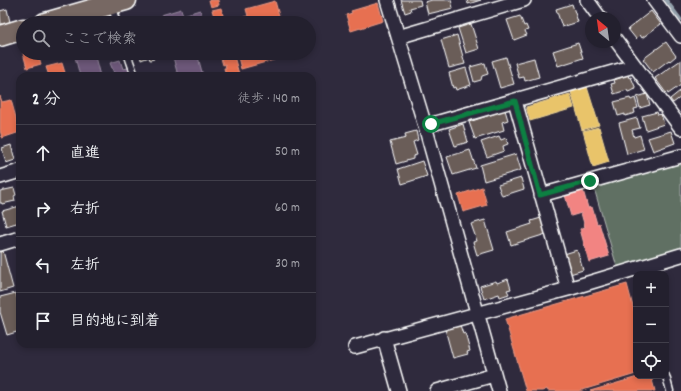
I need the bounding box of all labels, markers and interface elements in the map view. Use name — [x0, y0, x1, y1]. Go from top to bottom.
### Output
north arrow — [585, 12, 621, 48]
search box — [16, 16, 316, 60]
icon: search — [30, 27, 52, 49]
text: ここで検索 — [62, 29, 137, 51]
text: 2 分 — [32, 89, 60, 113]
text: 徒歩 · 140 m — [238, 90, 300, 109]
route start — [422, 115, 440, 133]
icon: ahead — [32, 142, 54, 164]
text: 直進 — [70, 143, 100, 165]
text: 50 m — [275, 143, 300, 162]
route end — [581, 172, 599, 190]
icon: right — [32, 198, 54, 220]
text: 右折 — [70, 199, 100, 221]
text: 60 m — [275, 199, 300, 218]
icon: left — [32, 254, 54, 276]
text: 左折 — [70, 255, 100, 277]
text: 30 m — [275, 255, 300, 274]
map controls — [633, 271, 669, 379]
button: + — [633, 271, 669, 307]
button: − — [633, 307, 669, 343]
icon: arrive — [32, 310, 54, 332]
text: 目的地に到着 — [70, 311, 160, 333]
button: locate — [633, 343, 669, 379]

